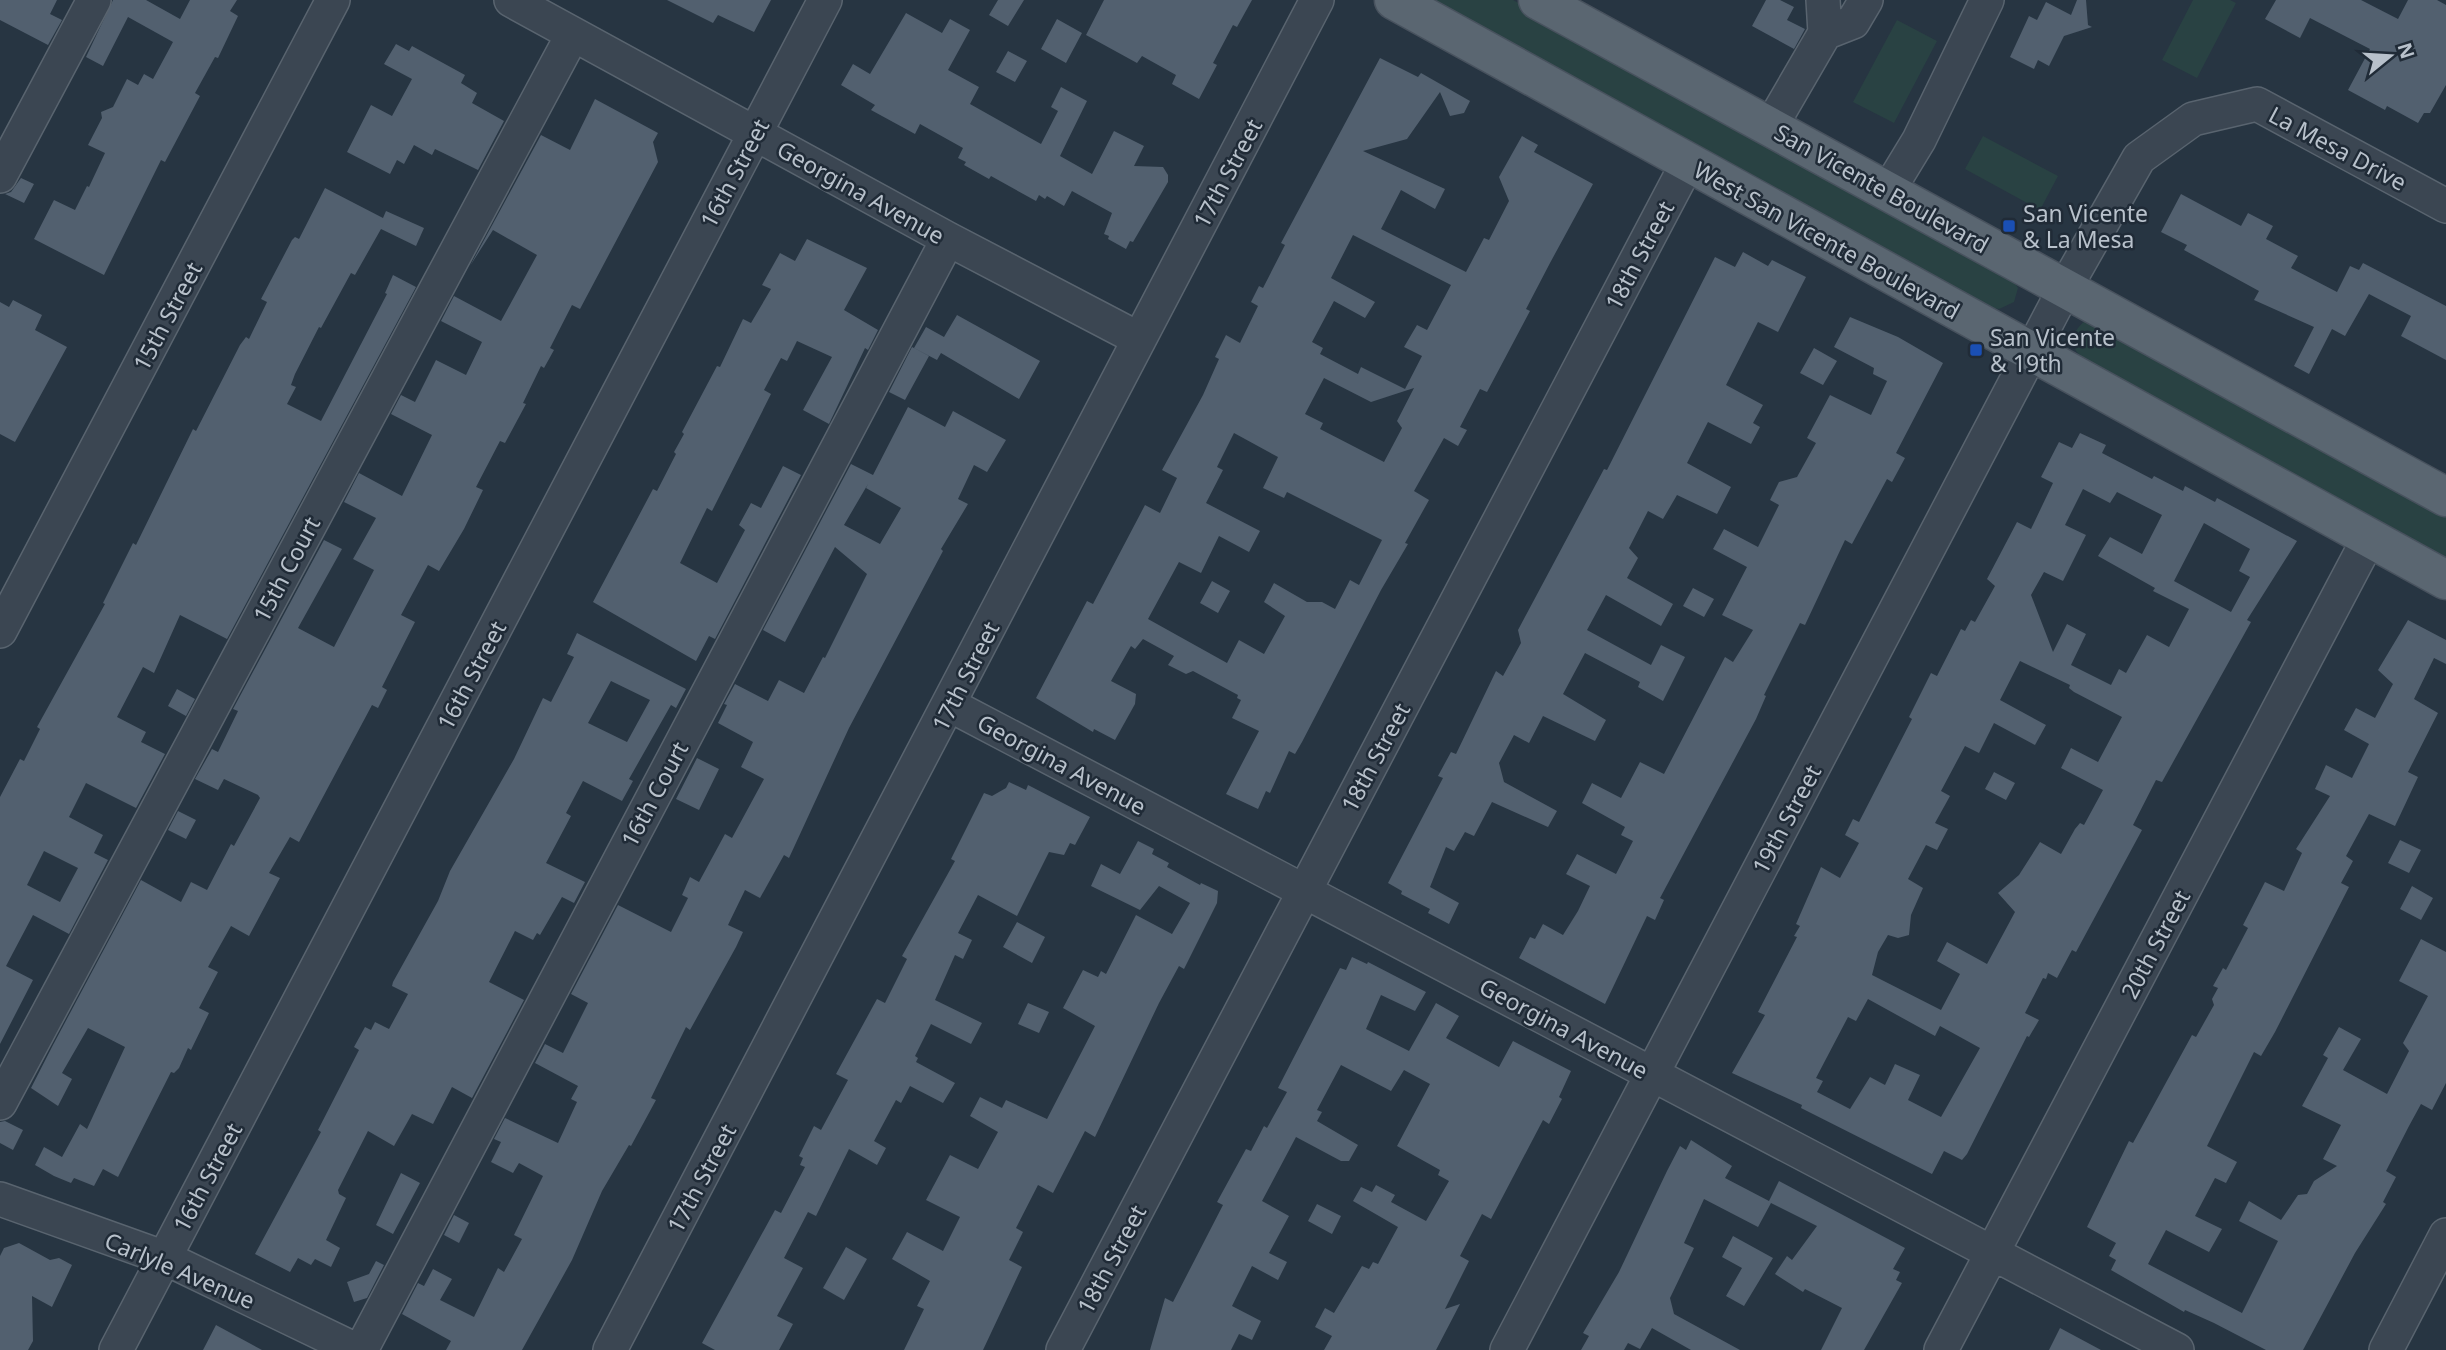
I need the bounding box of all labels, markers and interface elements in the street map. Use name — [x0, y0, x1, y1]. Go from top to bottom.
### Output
north arrow — [2355, 21, 2425, 91]
text: N — [2391, 39, 2421, 62]
street label: La Mesa Drive — [2264, 98, 2412, 198]
street label: 16th Street — [692, 113, 776, 233]
street label: 17th Street — [1185, 113, 1269, 233]
street label: San Vicente Boulevard — [1769, 116, 1995, 260]
street label: Georgina Avenue — [772, 133, 950, 251]
street label: West San Vicente Boulevard — [1688, 153, 1966, 327]
street label: 18th Street — [1597, 195, 1681, 315]
place label: San Vicente & La Mesa — [2023, 197, 2148, 255]
marker: San Vicente & La Mesa — [2001, 218, 2017, 234]
street label: 15th Street — [125, 256, 209, 376]
place label: San Vicente & 19th — [1990, 321, 2115, 379]
marker: San Vicente & 19th — [1968, 342, 1984, 358]
street label: 15th Court — [245, 511, 327, 627]
street label: 16th Street — [429, 615, 513, 735]
street label: 17th Street — [924, 616, 1006, 736]
street label: 18th Street — [1333, 697, 1417, 817]
street label: Georgina Avenue — [972, 706, 1152, 822]
street label: 16th Court — [613, 736, 695, 852]
street label: 19th Street — [1744, 759, 1828, 879]
street label: 20th Street — [2113, 884, 2197, 1004]
street label: Georgina Avenue — [1474, 970, 1654, 1086]
street label: 16th Street — [165, 1117, 249, 1237]
street label: 17th Street — [659, 1118, 743, 1238]
street label: 18th Street — [1069, 1199, 1153, 1319]
street label: Carlyle Avenue — [100, 1224, 260, 1316]

